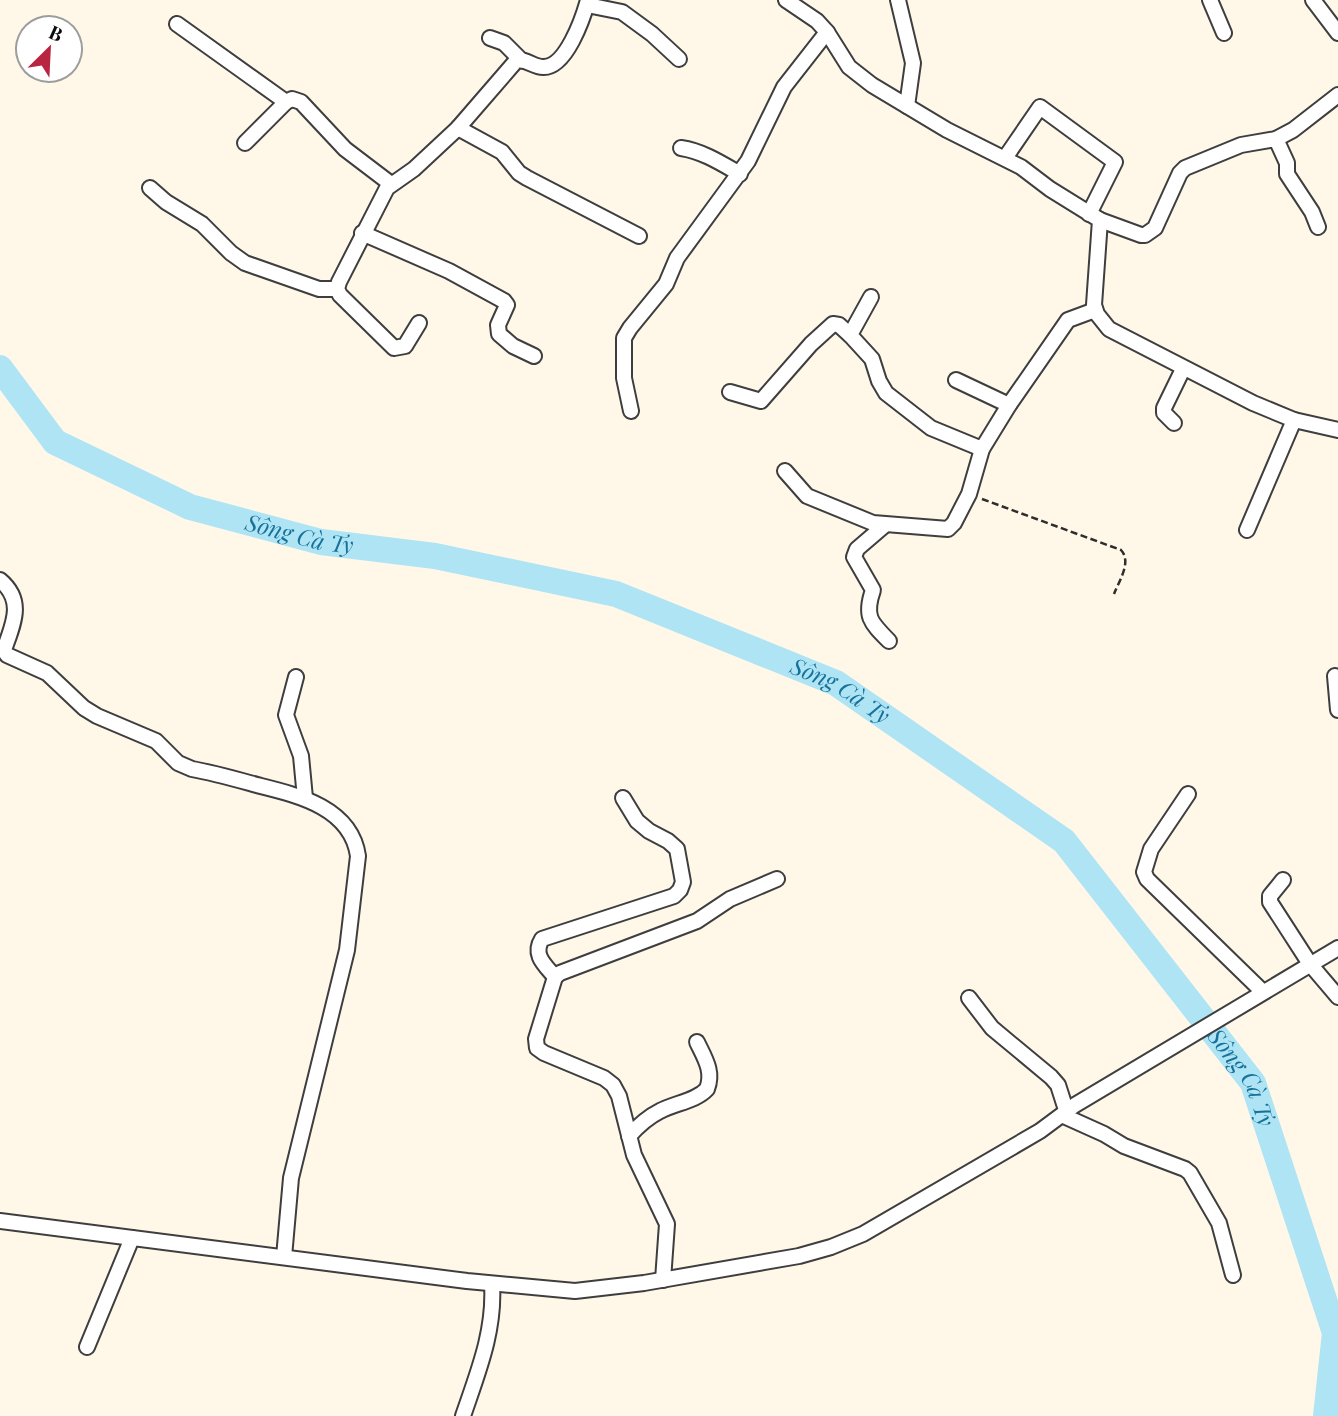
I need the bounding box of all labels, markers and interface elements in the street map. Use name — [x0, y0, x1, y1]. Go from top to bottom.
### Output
north arrow — [14, 14, 84, 84]
text: B — [45, 18, 68, 47]
water label: Sông Cà Ty — [241, 505, 355, 560]
water label: Sông Cà Ty — [786, 649, 897, 730]
water label: Sông Cà Ty — [1201, 1020, 1283, 1130]

